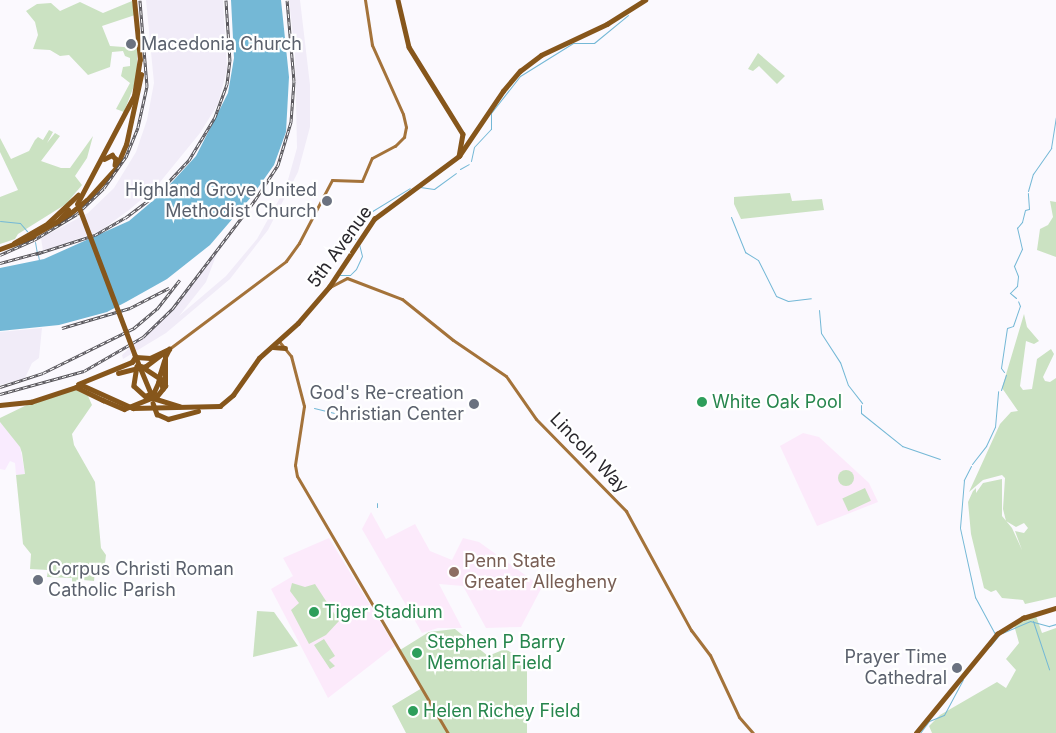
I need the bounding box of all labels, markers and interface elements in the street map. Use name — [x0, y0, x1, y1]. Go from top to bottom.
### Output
place label: Macedonia Church — [141, 33, 302, 55]
marker: Macedonia Church — [125, 38, 137, 50]
place label: Highland Grove United Methodist Church — [125, 180, 317, 222]
marker: Highland Grove United Methodist Church — [321, 195, 333, 207]
street label: 5th Avenue — [303, 202, 377, 292]
place label: God's Re-creation Christian Center — [309, 383, 464, 426]
place label: White Oak Pool — [712, 391, 842, 413]
marker: White Oak Pool — [696, 396, 708, 408]
marker: God's Re-creation Christian Center — [468, 398, 480, 410]
street label: Lincoln Way — [545, 408, 633, 498]
place label: Penn State Greater Allegheny — [464, 551, 617, 594]
place label: Corpus Christi Roman Catholic Parish — [48, 559, 234, 602]
marker: Penn State Greater Allegheny — [448, 566, 460, 578]
marker: Corpus Christi Roman Catholic Parish — [32, 574, 44, 586]
place label: Tiger Stadium — [324, 601, 443, 623]
marker: Tiger Stadium — [308, 606, 320, 618]
place label: Stephen P Barry Memorial Field — [427, 632, 565, 674]
marker: Stephen P Barry Memorial Field — [411, 647, 423, 659]
place label: Prayer Time Cathedral — [845, 647, 947, 690]
marker: Prayer Time Cathedral — [951, 662, 963, 674]
place label: Helen Richey Field — [423, 700, 580, 722]
marker: Helen Richey Field — [407, 705, 419, 717]

